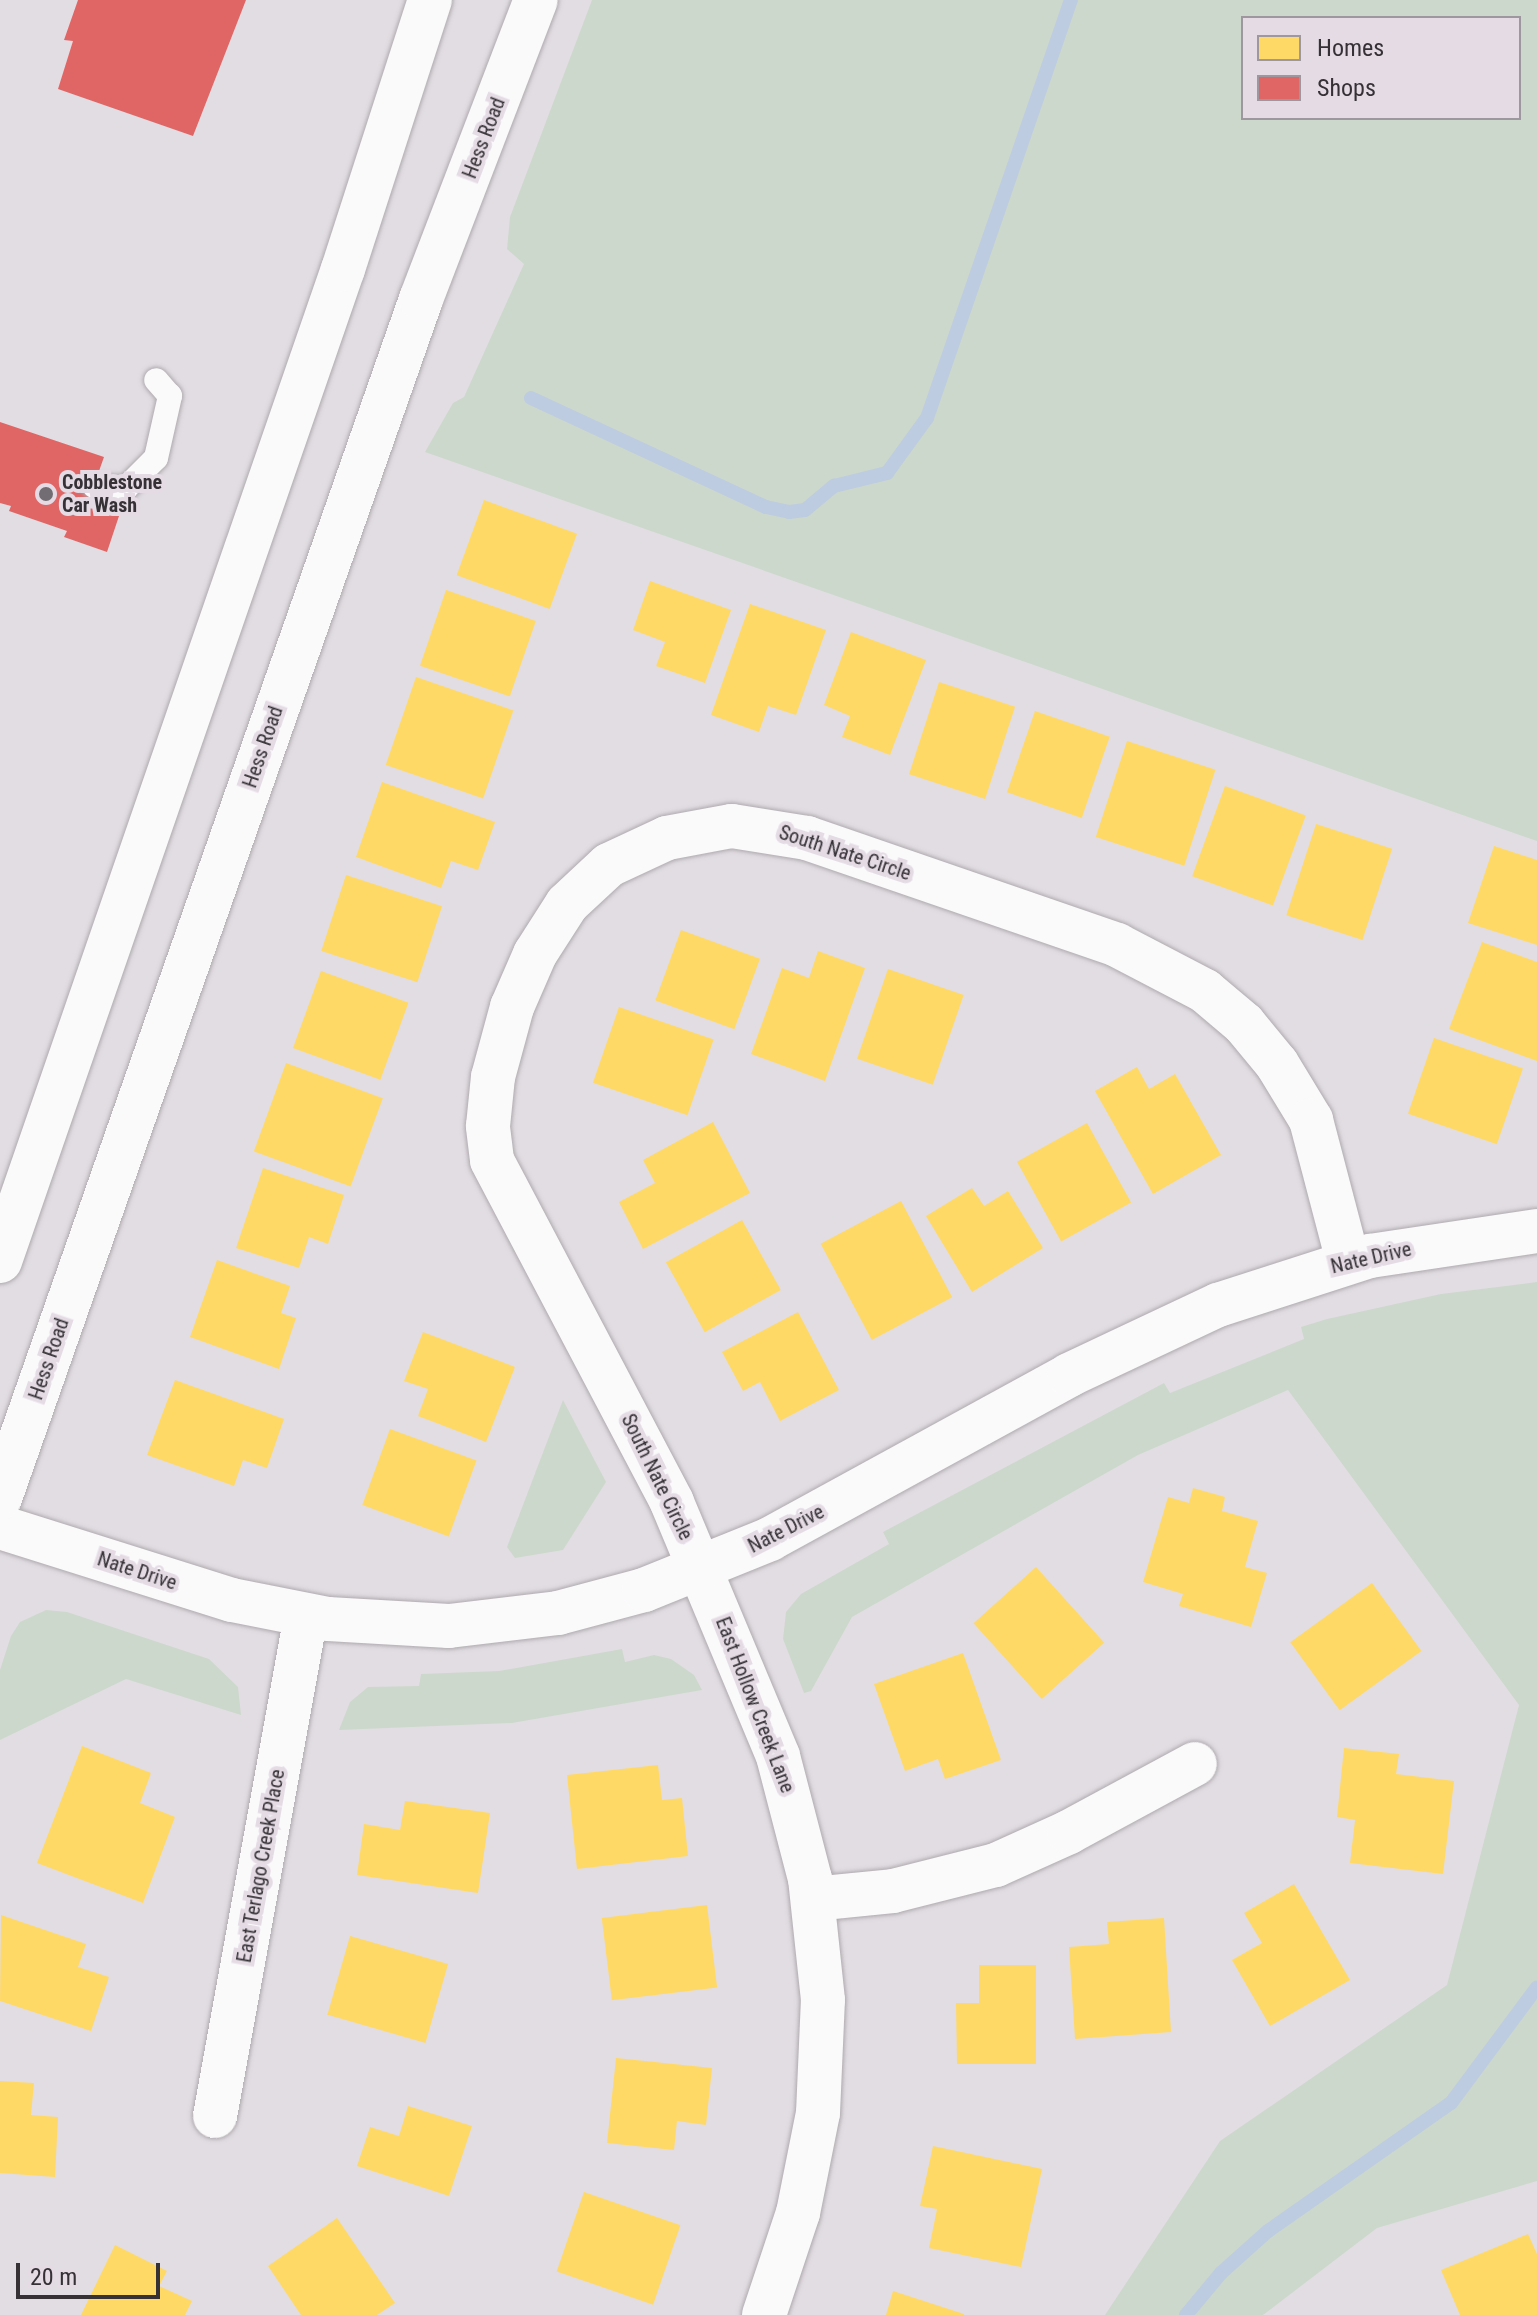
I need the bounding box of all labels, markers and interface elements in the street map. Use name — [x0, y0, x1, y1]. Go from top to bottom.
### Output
legend — [1241, 16, 1521, 120]
text: Homes — [1317, 34, 1384, 62]
text: Shops — [1317, 74, 1376, 102]
street label: Hess Road — [458, 94, 510, 182]
place label: Cobblestone Car Wash — [62, 470, 162, 517]
marker: Cobblestone Car Wash — [37, 485, 55, 503]
street label: Hess Road — [238, 703, 288, 791]
street label: South Nate Circle — [776, 820, 914, 886]
street label: Nate Drive — [1328, 1237, 1414, 1279]
street label: Hess Road — [24, 1315, 74, 1403]
street label: South Nate Circle — [616, 1410, 698, 1544]
street label: Nate Drive — [744, 1500, 828, 1558]
street label: Nate Drive — [94, 1547, 180, 1595]
street label: East Hollow Creek Lane — [710, 1614, 800, 1796]
street label: East Terlago Creek Place — [232, 1767, 290, 1965]
scale bar — [20, 2247, 164, 2297]
text: 20 m — [30, 2263, 77, 2291]

